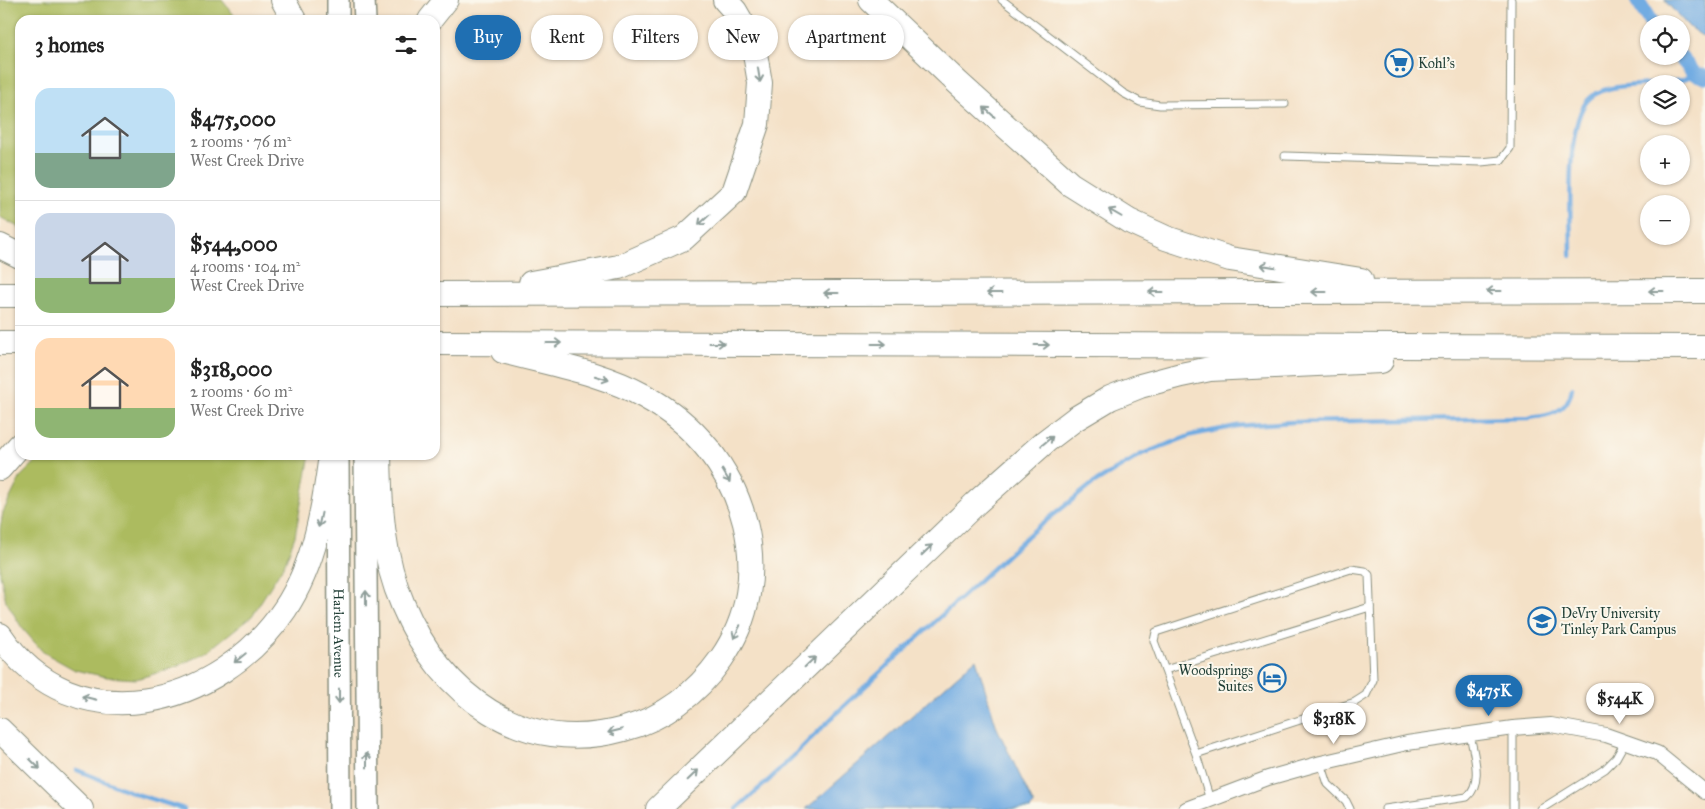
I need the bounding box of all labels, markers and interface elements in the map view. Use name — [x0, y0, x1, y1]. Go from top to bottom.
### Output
chip: Buy — [455, 15, 521, 60]
chip: Rent — [531, 15, 603, 60]
chip: Filters — [613, 15, 698, 60]
chip: New — [708, 15, 778, 60]
chip: Apartment — [788, 15, 904, 60]
map controls — [1640, 15, 1690, 245]
button: locate — [1640, 15, 1690, 65]
icon: filters — [392, 31, 420, 59]
text: 3 homes — [35, 32, 104, 58]
supermarket icon: Kohl's — [1384, 48, 1414, 78]
place label: Kohl's — [1418, 55, 1455, 72]
one-way arrow — [754, 66, 764, 82]
button: layers — [1640, 75, 1690, 125]
text: $475,000 — [190, 106, 276, 132]
one-way arrow — [982, 106, 995, 118]
icon: home — [75, 108, 135, 168]
text: 2 rooms · 76 m² — [190, 132, 291, 151]
button: + — [1640, 135, 1690, 185]
text: West Creek Drive — [190, 151, 304, 170]
button: − — [1640, 195, 1690, 245]
one-way arrow — [1109, 207, 1123, 217]
one-way arrow — [697, 214, 710, 226]
text: $544,000 — [190, 231, 278, 257]
icon: home — [75, 233, 135, 293]
text: 4 rooms · 104 m² — [190, 257, 300, 276]
one-way arrow — [1260, 260, 1276, 270]
text: West Creek Drive — [190, 276, 304, 295]
one-way arrow — [1486, 286, 1502, 296]
one-way arrow — [1649, 286, 1665, 296]
one-way arrow — [1148, 287, 1164, 297]
one-way arrow — [1311, 287, 1327, 297]
one-way arrow — [823, 288, 840, 298]
one-way arrow — [986, 288, 1002, 297]
one-way arrow — [546, 338, 562, 348]
one-way arrow — [708, 338, 724, 348]
one-way arrow — [870, 339, 887, 349]
one-way arrow — [1033, 340, 1049, 350]
text: $318,000 — [190, 356, 273, 382]
icon: home — [75, 358, 135, 418]
one-way arrow — [594, 373, 610, 383]
text: 2 rooms · 60 m² — [190, 382, 292, 401]
text: West Creek Drive — [190, 401, 304, 420]
one-way arrow — [1040, 435, 1053, 446]
one-way arrow — [721, 469, 732, 483]
one-way arrow — [315, 512, 324, 528]
one-way arrow — [920, 544, 933, 556]
street label: Harlem Avenue — [330, 588, 347, 678]
one-way arrow — [361, 590, 371, 606]
place label: DeVry University Tinley Park Campus — [1561, 605, 1676, 638]
school or university icon: DeVry University Tinley Park Campus — [1527, 606, 1557, 636]
one-way arrow — [732, 624, 741, 639]
one-way arrow — [234, 652, 247, 663]
one-way arrow — [803, 656, 816, 668]
place label: Woodsprings Suites — [1179, 662, 1253, 695]
hotel icon: Woodsprings Suites — [1257, 663, 1287, 693]
pin: $475K — [1454, 674, 1524, 717]
text: $475K — [1466, 681, 1512, 700]
pin: $544K — [1585, 682, 1655, 725]
one-way arrow — [334, 688, 344, 704]
text: $544K — [1597, 689, 1643, 708]
one-way arrow — [82, 693, 98, 702]
pin: $318K — [1299, 702, 1369, 745]
text: $318K — [1313, 709, 1355, 728]
one-way arrow — [608, 727, 624, 736]
one-way arrow — [362, 753, 372, 769]
one-way arrow — [29, 757, 41, 770]
one-way arrow — [686, 769, 699, 781]

